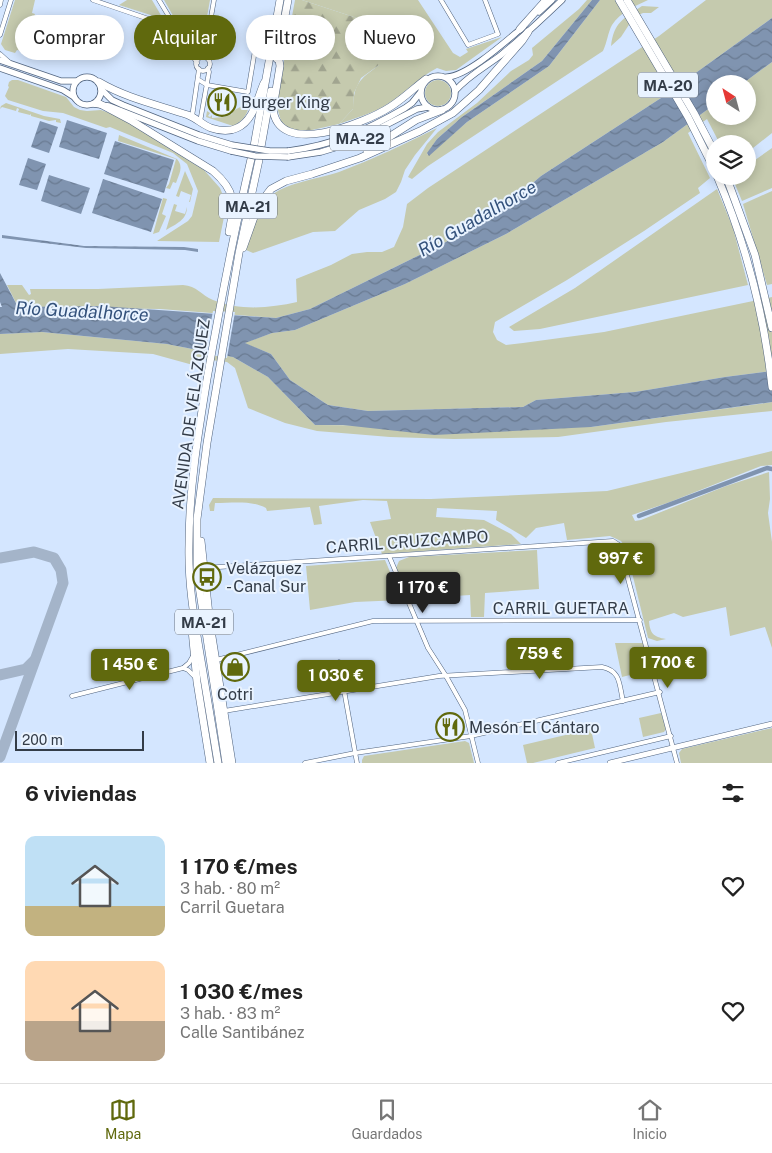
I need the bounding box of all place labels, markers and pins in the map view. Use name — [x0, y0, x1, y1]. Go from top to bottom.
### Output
restaurant icon: Burger King — [207, 87, 237, 117]
place label: Burger King — [241, 93, 330, 112]
pin: 997 € — [586, 542, 656, 585]
place label: Velázquez - Canal Sur — [226, 559, 306, 596]
bus stop icon: Velázquez - Canal Sur — [192, 562, 222, 592]
pin: 1 170 € — [377, 572, 469, 614]
pin: 759 € — [505, 638, 575, 680]
pin: 1 700 € — [622, 646, 714, 689]
pin: 1 450 € — [84, 648, 176, 691]
shop icon: Cotri — [220, 652, 250, 682]
pin: 1 030 € — [290, 660, 382, 702]
place label: Cotri — [217, 685, 253, 704]
restaurant icon: Mesón El Cántaro — [435, 712, 465, 742]
place label: Mesón El Cántaro — [469, 718, 600, 737]

